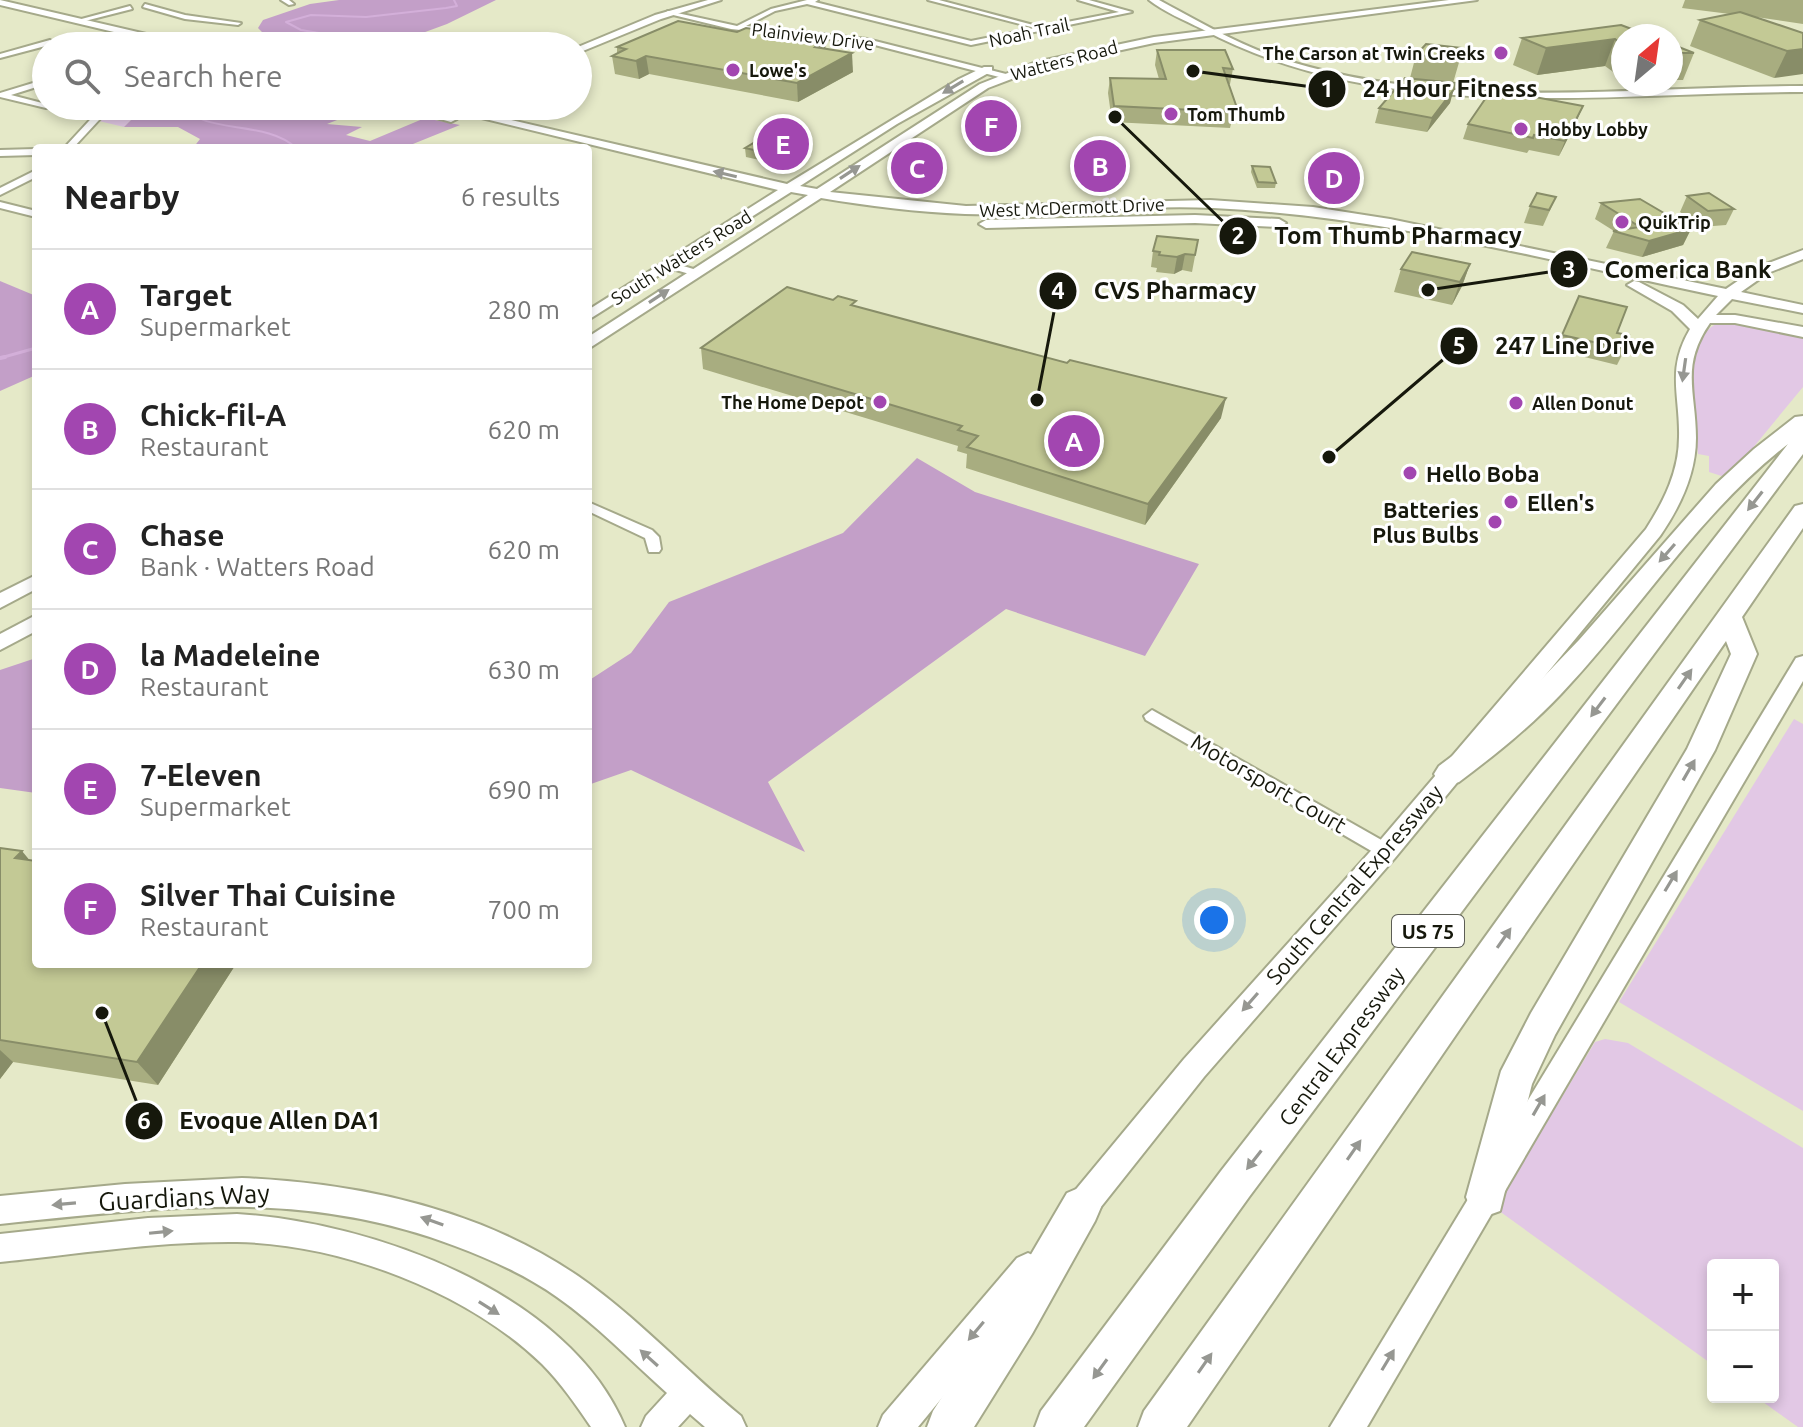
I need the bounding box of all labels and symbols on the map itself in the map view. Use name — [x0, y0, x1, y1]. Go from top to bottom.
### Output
street label: Noah Trail — [987, 14, 1071, 50]
street label: Plainview Drive — [751, 19, 875, 53]
north arrow — [1611, 24, 1683, 96]
street label: Watters Road — [1008, 36, 1120, 84]
place label: The Carson at Twin Creeks — [1263, 43, 1485, 63]
marker: The Carson at Twin Creeks — [1492, 44, 1510, 62]
place label: Lowe's — [749, 60, 807, 80]
marker: Lowe's — [724, 61, 742, 79]
callout: 24 Hour Fitness — [1307, 65, 1554, 113]
text: 1 — [1320, 75, 1334, 102]
text: 24 Hour Fitness — [1362, 75, 1538, 102]
one-way arrow — [942, 80, 964, 94]
pin: F — [965, 96, 1017, 156]
place label: Tom Thumb — [1187, 104, 1285, 124]
marker: Tom Thumb — [1162, 105, 1180, 123]
pin: E — [757, 114, 809, 174]
place label: Hobby Lobby — [1537, 119, 1648, 139]
marker: Hobby Lobby — [1512, 120, 1530, 138]
pin: B — [1074, 136, 1126, 196]
pin: C — [891, 138, 943, 198]
pin: D — [1308, 148, 1360, 208]
one-way arrow — [840, 165, 861, 180]
one-way arrow — [712, 167, 737, 180]
street label: West McDermott Drive — [979, 194, 1165, 220]
street label: South Watters Road — [607, 206, 755, 308]
callout: Tom Thumb Pharmacy — [1218, 212, 1538, 260]
place label: QuikTrip — [1638, 212, 1711, 232]
marker: QuikTrip — [1613, 213, 1631, 231]
text: 2 — [1231, 222, 1245, 249]
text: Tom Thumb Pharmacy — [1274, 222, 1522, 249]
callout: Comerica Bank — [1549, 245, 1788, 293]
text: 3 — [1562, 256, 1576, 283]
text: Comerica Bank — [1604, 256, 1772, 283]
callout: CVS Pharmacy — [1038, 267, 1272, 315]
text: 4 — [1051, 277, 1065, 304]
text: CVS Pharmacy — [1094, 277, 1257, 304]
one-way arrow — [649, 289, 670, 304]
callout: 247 Line Drive — [1439, 322, 1670, 370]
text: 5 — [1452, 332, 1466, 359]
text: 247 Line Drive — [1495, 332, 1655, 359]
one-way arrow — [1677, 357, 1690, 382]
place label: The Home Depot — [721, 392, 864, 412]
marker: The Home Depot — [871, 393, 889, 411]
place label: Allen Donut — [1532, 393, 1634, 413]
marker: Allen Donut — [1507, 394, 1525, 412]
pin: A — [1048, 411, 1100, 471]
place label: Hello Boba — [1426, 461, 1539, 486]
marker: Hello Boba — [1401, 464, 1419, 482]
place label: Ellen's — [1527, 490, 1594, 515]
one-way arrow — [1748, 490, 1764, 511]
marker: Ellen's — [1502, 493, 1520, 511]
place label: Batteries Plus Bulbs — [1372, 497, 1479, 547]
marker: Batteries Plus Bulbs — [1486, 513, 1504, 531]
one-way arrow — [1658, 543, 1676, 563]
one-way arrow — [1677, 668, 1692, 689]
one-way arrow — [1590, 697, 1606, 717]
street label: Motorsport Court — [1187, 728, 1351, 838]
one-way arrow — [1682, 759, 1696, 782]
street label: South Central Expressway — [1261, 779, 1447, 989]
one-way arrow — [1664, 870, 1678, 892]
your location — [1194, 900, 1234, 940]
road number: US 75 — [1392, 915, 1464, 947]
one-way arrow — [1496, 927, 1511, 948]
street label: Central Expressway — [1273, 961, 1409, 1130]
one-way arrow — [1242, 992, 1260, 1011]
one-way arrow — [1532, 1094, 1546, 1116]
callout: Evoque Allen DA1 — [124, 1097, 397, 1145]
text: 6 — [137, 1107, 151, 1134]
text: Evoque Allen DA1 — [179, 1107, 381, 1134]
one-way arrow — [1346, 1140, 1361, 1161]
one-way arrow — [1247, 1150, 1263, 1170]
street label: Guardians Way — [98, 1178, 270, 1216]
one-way arrow — [51, 1198, 76, 1211]
one-way arrow — [419, 1215, 443, 1227]
one-way arrow — [149, 1226, 174, 1239]
one-way arrow — [479, 1301, 500, 1316]
one-way arrow — [968, 1320, 985, 1340]
one-way arrow — [1380, 1349, 1394, 1371]
one-way arrow — [640, 1350, 659, 1368]
one-way arrow — [1197, 1353, 1212, 1374]
one-way arrow — [1092, 1358, 1108, 1380]

